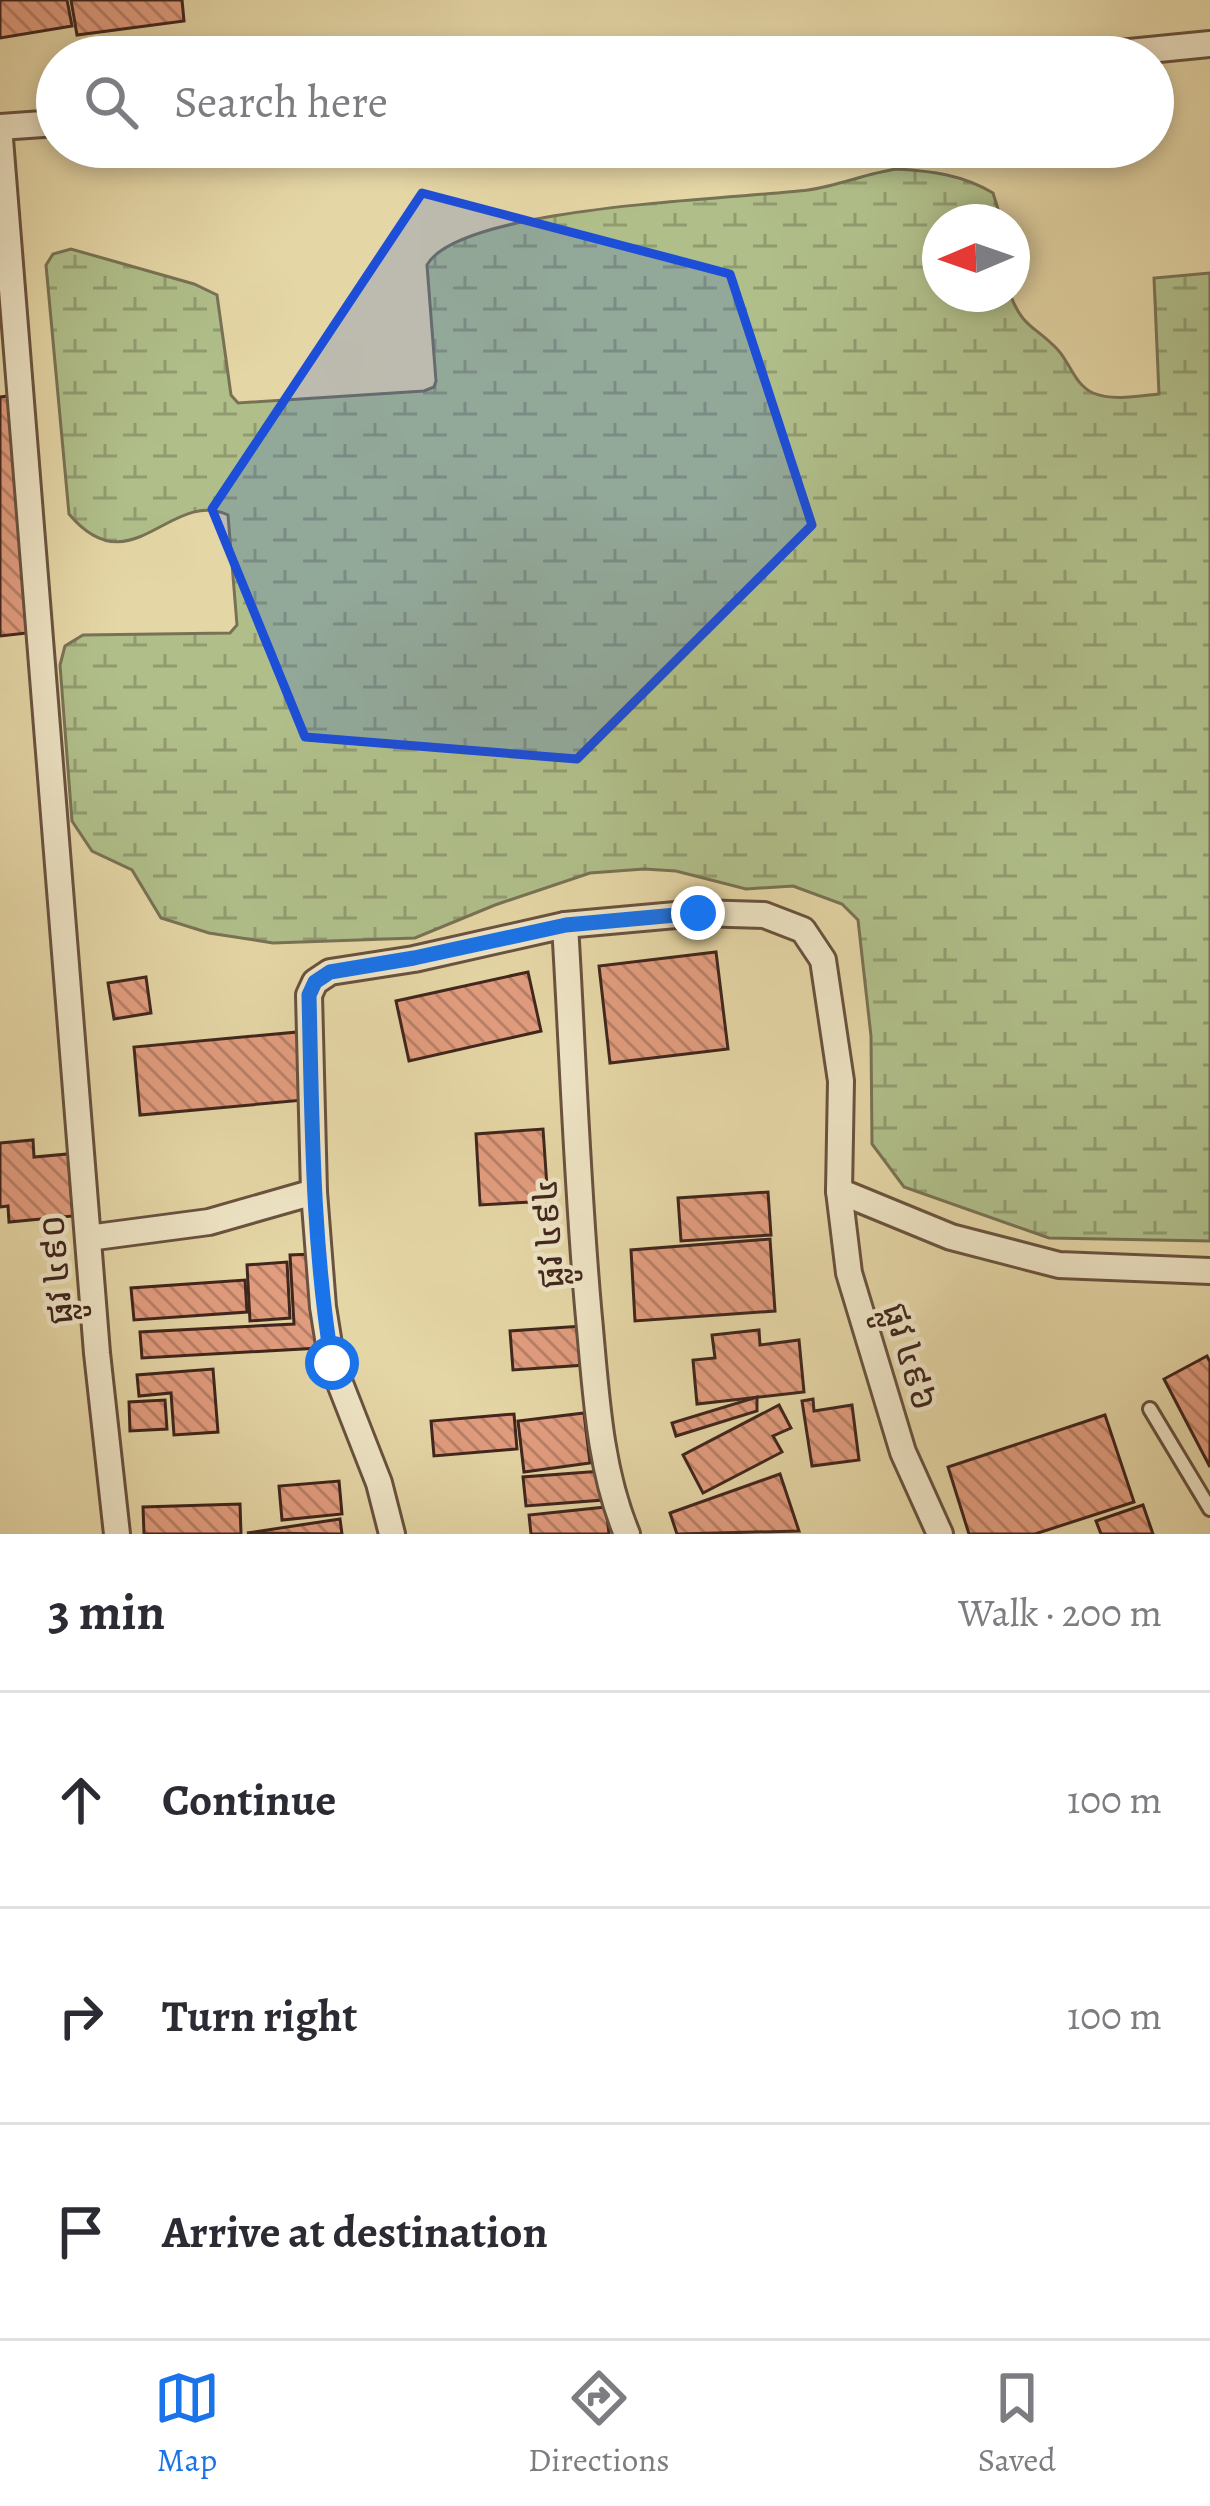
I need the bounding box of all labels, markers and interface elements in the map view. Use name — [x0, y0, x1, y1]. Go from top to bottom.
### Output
search box — [36, 36, 1174, 168]
icon: search — [78, 69, 144, 135]
text: Search here — [174, 71, 388, 133]
north arrow — [922, 204, 1030, 312]
route end — [671, 886, 725, 940]
street label: ផ្លូវ ៤៩៤ — [519, 1177, 583, 1291]
street label: ផ្លូវ ៤៩០ — [26, 1212, 92, 1327]
street label: ផ្លូវ ៤៩៦ — [864, 1296, 950, 1418]
route start — [305, 1336, 359, 1390]
text: 3 min — [48, 1577, 165, 1647]
text: Walk · 200 m — [958, 1586, 1162, 1639]
icon: ahead — [48, 1767, 114, 1833]
text: Continue — [162, 1769, 336, 1831]
text: 100 m — [1067, 1773, 1162, 1826]
icon: right — [48, 1983, 114, 2049]
text: Turn right — [162, 1985, 357, 2047]
text: 100 m — [1067, 1989, 1162, 2042]
icon: arrive — [48, 2199, 114, 2265]
text: Arrive at destination — [162, 2201, 548, 2263]
tab: Map — [154, 2365, 220, 2482]
tab: Directions — [528, 2365, 670, 2482]
tab: Saved — [978, 2365, 1056, 2482]

